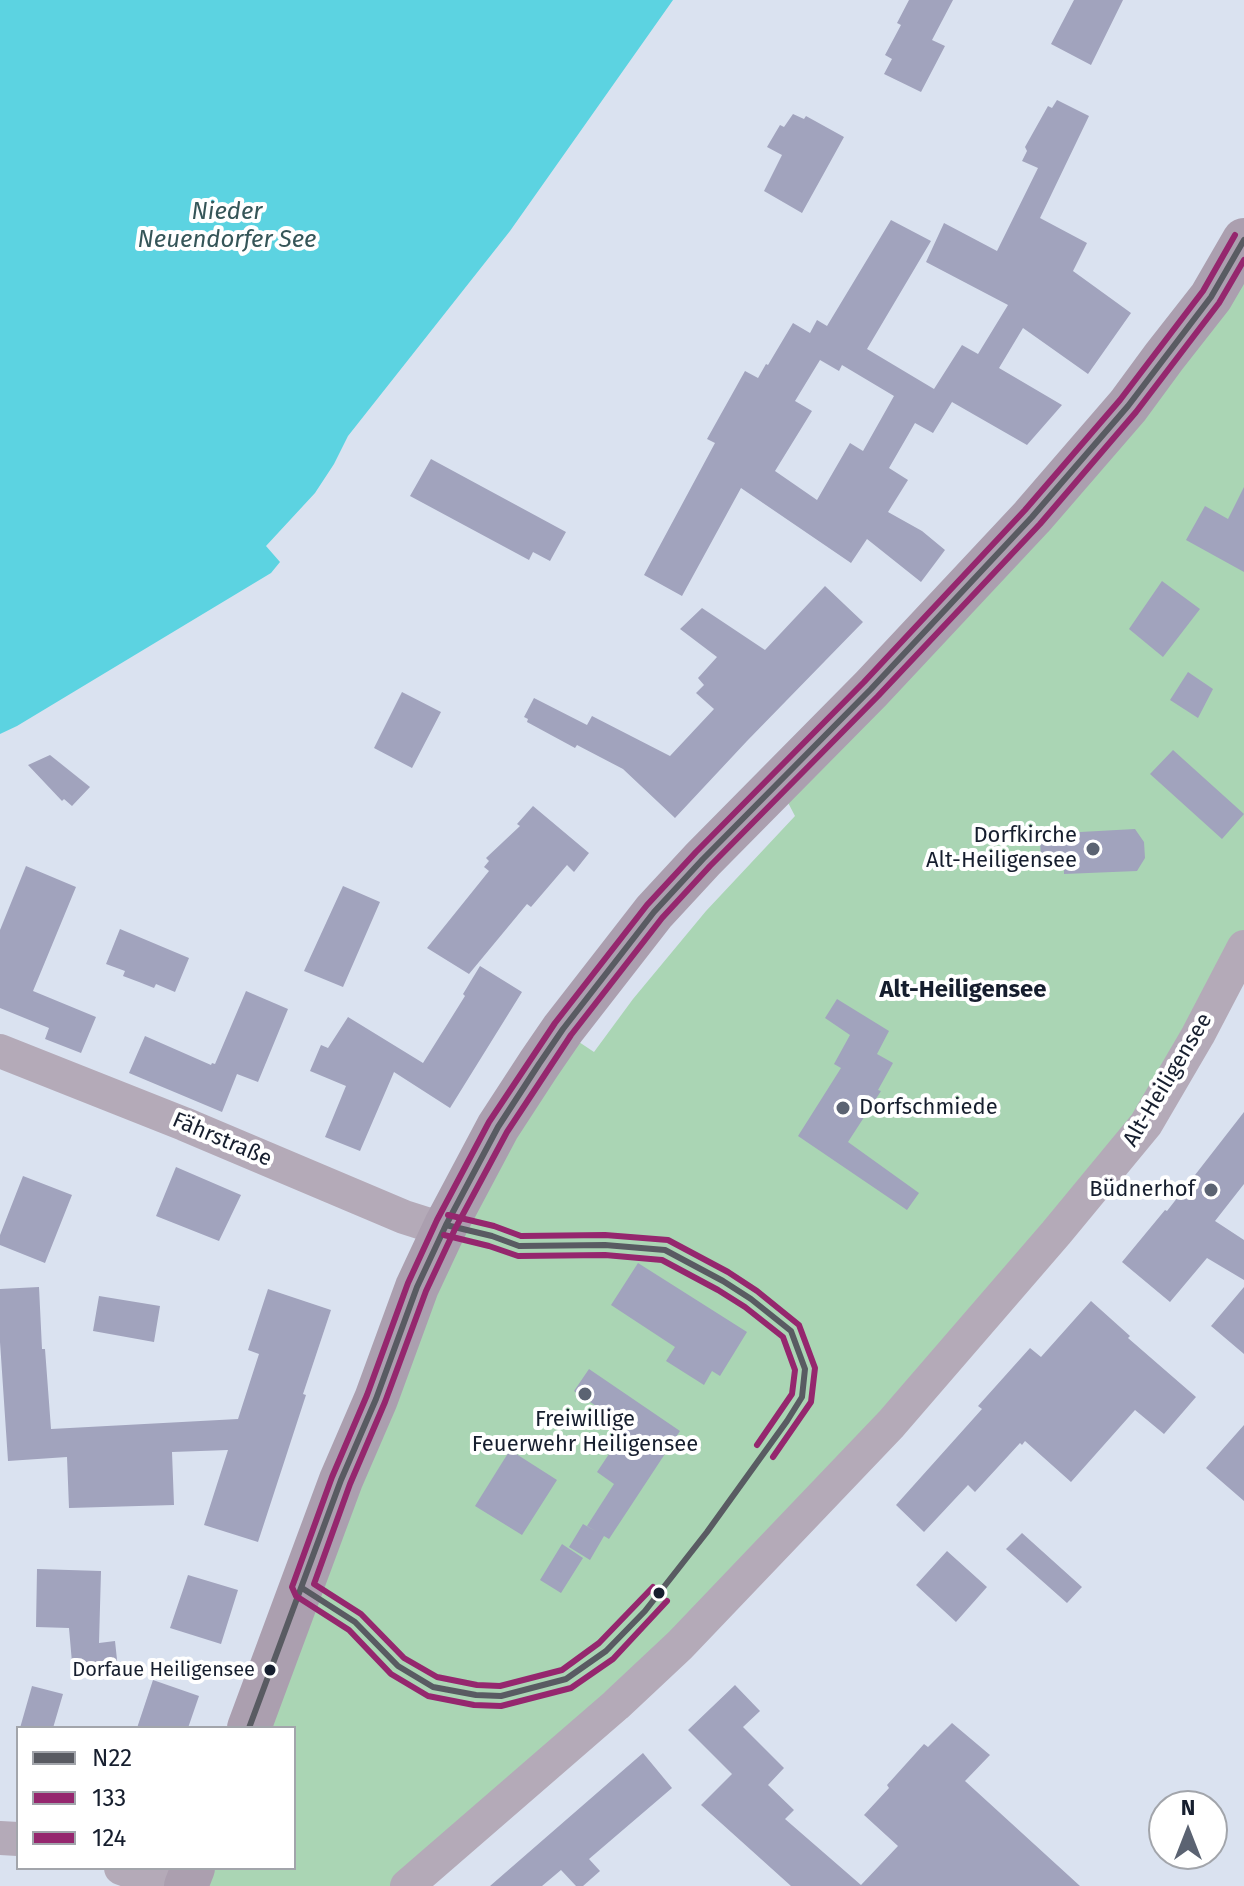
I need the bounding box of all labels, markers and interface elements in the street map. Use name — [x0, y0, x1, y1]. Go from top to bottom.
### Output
water label: Nieder Neuendorfer See — [138, 198, 316, 254]
place label: Dorfkirche Alt-Heiligensee — [926, 823, 1077, 874]
marker: Dorfkirche Alt-Heiligensee — [1084, 840, 1102, 858]
district label: Alt-Heiligensee — [879, 976, 1047, 1004]
street label: Alt-Heiligensee — [1118, 1008, 1218, 1152]
place label: Dorfschmiede — [859, 1095, 998, 1121]
marker: Dorfschmiede — [834, 1099, 852, 1117]
street label: Fährstraße — [168, 1107, 276, 1173]
place label: Büdnerhof — [1089, 1177, 1195, 1203]
marker: Büdnerhof — [1202, 1181, 1220, 1199]
marker: Freiwillige Feuerwehr Heiligensee — [576, 1385, 594, 1403]
place label: Freiwillige Feuerwehr Heiligensee — [472, 1407, 698, 1458]
unlabelled marker — [651, 1585, 667, 1601]
place label: Dorfaue Heiligensee — [72, 1658, 255, 1682]
marker: Dorfaue Heiligensee — [262, 1662, 278, 1678]
legend — [16, 1726, 296, 1870]
text: N22 — [92, 1744, 132, 1772]
text: 133 — [92, 1784, 126, 1812]
north arrow — [1148, 1790, 1228, 1870]
text: N — [1181, 1794, 1195, 1821]
text: 124 — [92, 1824, 126, 1852]

